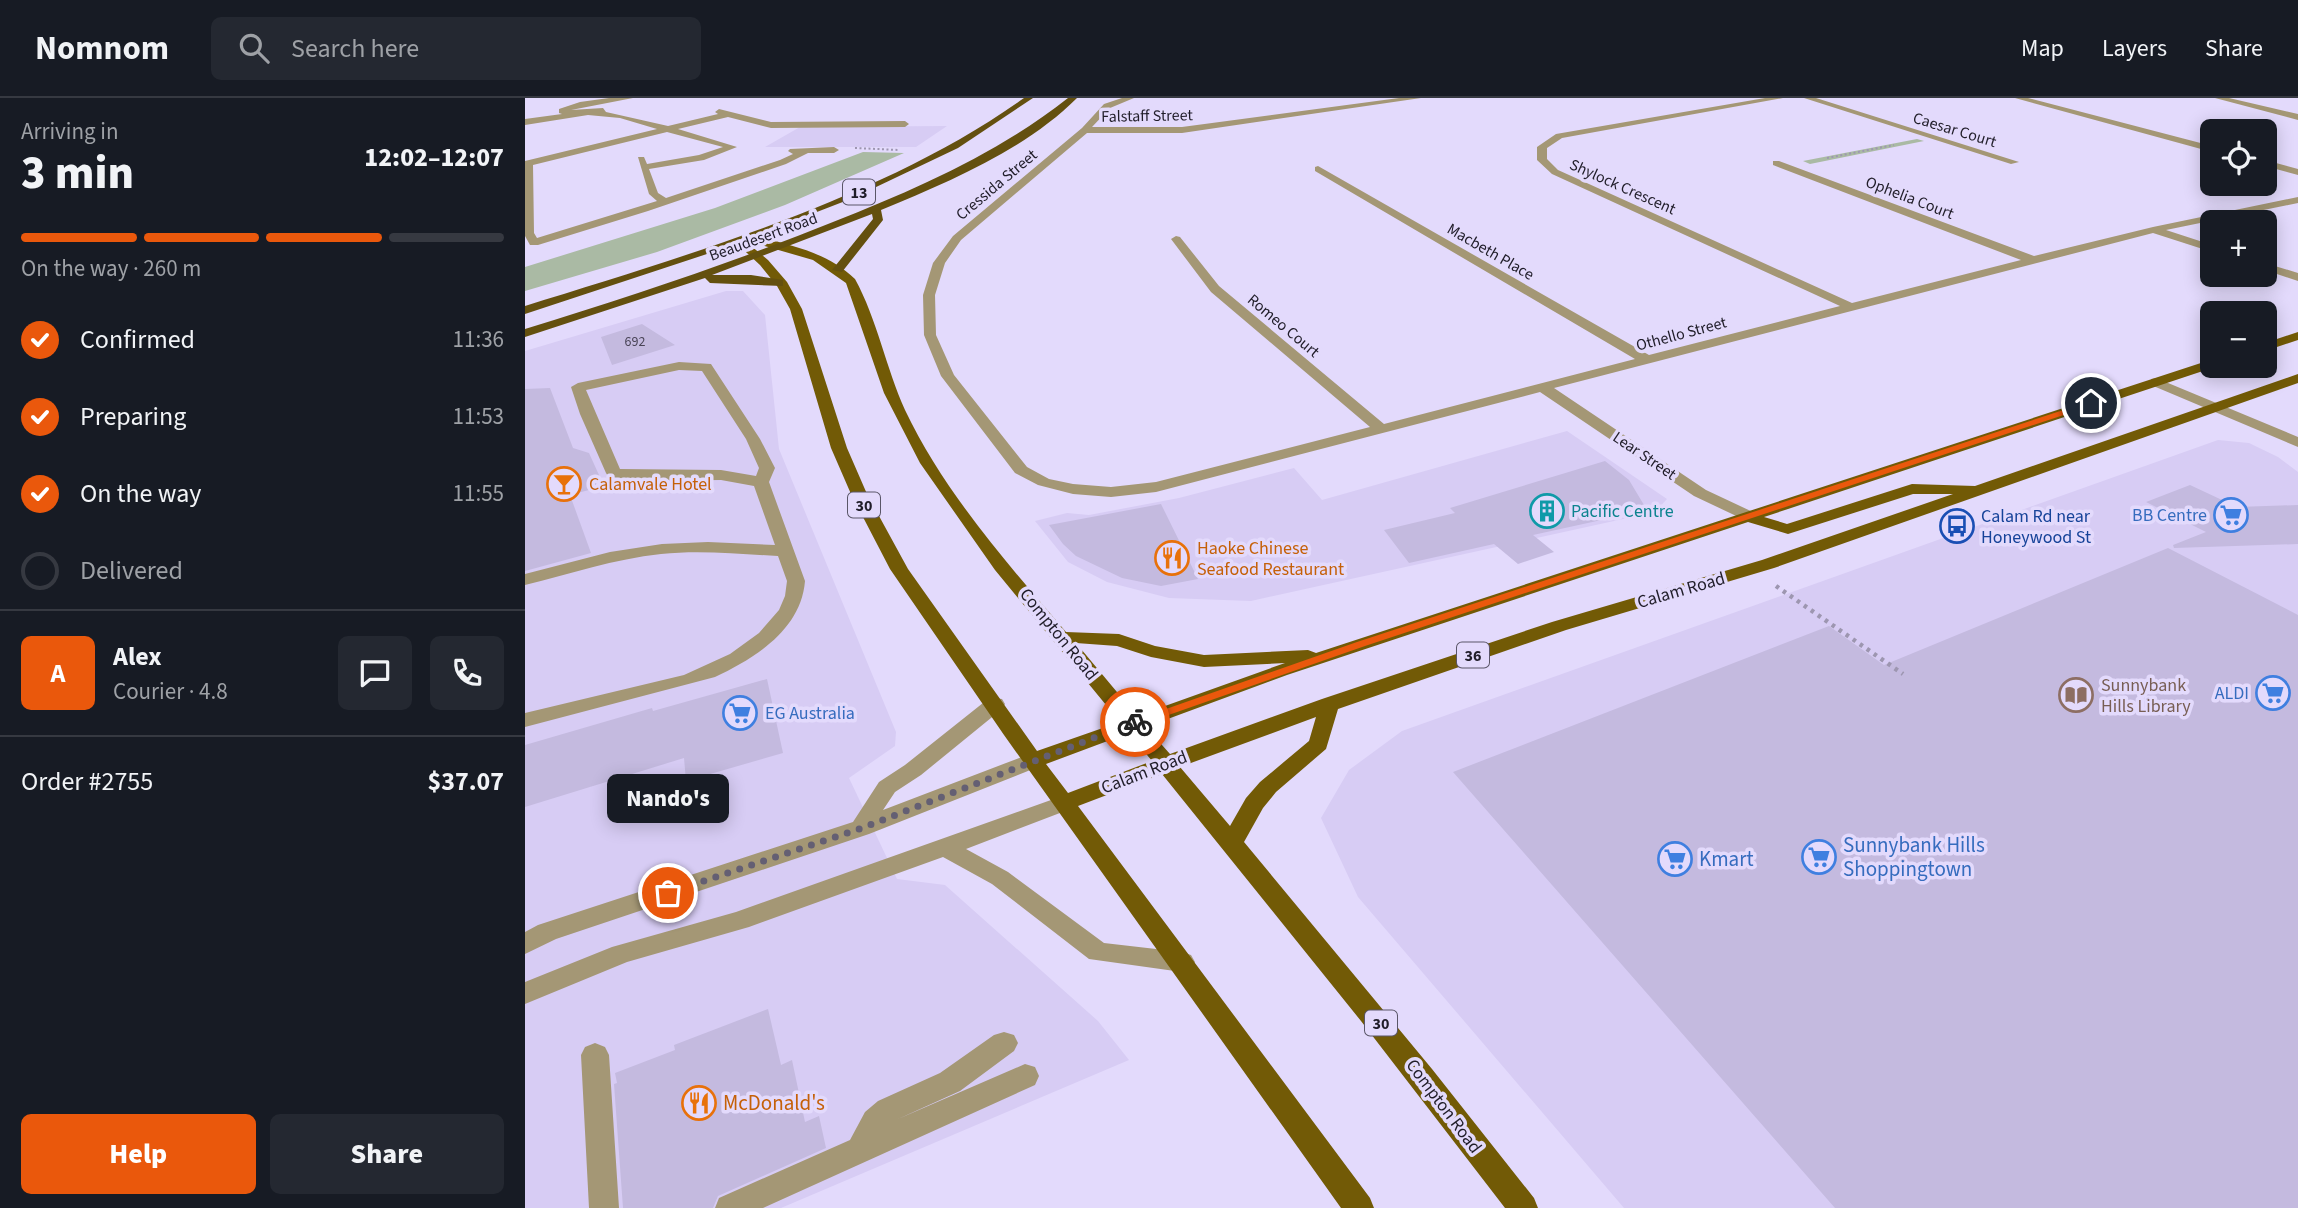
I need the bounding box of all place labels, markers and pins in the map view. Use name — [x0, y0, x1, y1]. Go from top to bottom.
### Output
pin — [2061, 373, 2121, 433]
bar icon: Calamvale Hotel — [545, 465, 583, 503]
place label: Calamvale Hotel — [589, 472, 712, 497]
building icon: Pacific Centre — [1528, 492, 1566, 530]
supermarket icon: BB Centre — [2212, 496, 2250, 534]
place label: Pacific Centre — [1571, 499, 1674, 524]
place label: BB Centre — [2132, 503, 2207, 528]
place label: Calam Rd near Honeywood St — [1981, 504, 2091, 550]
bus stop icon: Calam Rd near Honeywood St — [1938, 507, 1976, 545]
place label: Haoke Chinese Seafood Restaurant — [1197, 536, 1344, 582]
restaurant icon: Haoke Chinese Seafood Restaurant — [1153, 539, 1191, 577]
place label: Sunnybank Hills Library — [2101, 673, 2191, 719]
supermarket icon: ALDI — [2254, 674, 2292, 712]
library icon: Sunnybank Hills Library — [2057, 676, 2095, 714]
place label: ALDI — [2215, 681, 2249, 706]
supermarket icon: EG Australia — [721, 694, 759, 732]
place label: EG Australia — [765, 701, 855, 726]
callout: Nando's — [607, 774, 729, 823]
place label: Sunnybank Hills Shoppingtown — [1843, 830, 1985, 884]
supermarket icon: Sunnybank Hills Shoppingtown — [1800, 838, 1838, 876]
supermarket icon: Kmart — [1656, 840, 1694, 878]
place label: Kmart — [1699, 844, 1754, 874]
pin — [638, 863, 698, 923]
restaurant icon: McDonald's — [680, 1084, 718, 1122]
place label: McDonald's — [723, 1088, 825, 1118]

